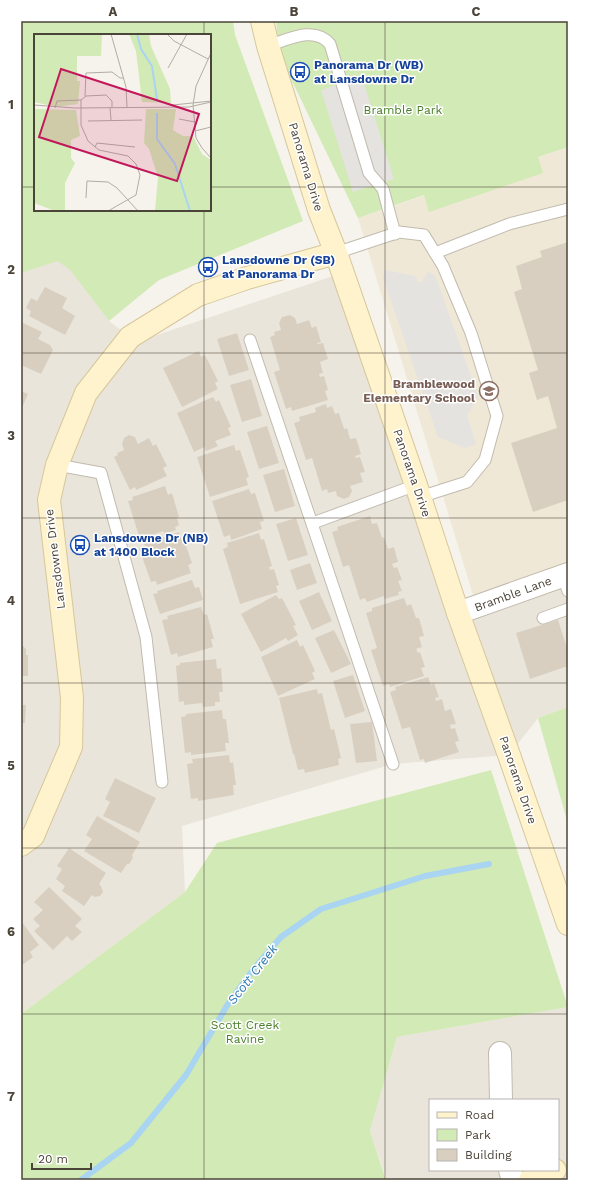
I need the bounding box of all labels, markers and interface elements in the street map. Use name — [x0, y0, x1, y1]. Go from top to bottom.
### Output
text: A — [109, 4, 118, 19]
text: B — [290, 4, 299, 19]
text: C — [472, 4, 481, 19]
inset map — [34, 34, 211, 211]
place label: Panorama Dr (WB) at Lansdowne Dr — [314, 58, 424, 86]
bus stop icon: Panorama Dr (WB) at Lansdowne Dr — [289, 61, 311, 83]
text: 1 — [8, 97, 14, 112]
park label: Bramble Park — [364, 103, 443, 117]
street label: Panorama Drive — [286, 121, 326, 213]
place label: Lansdowne Dr (SB) at Panorama Dr — [222, 253, 335, 281]
bus stop icon: Lansdowne Dr (SB) at Panorama Dr — [197, 256, 219, 278]
text: 2 — [7, 262, 15, 277]
place label: Bramblewood Elementary School — [363, 377, 475, 405]
school or university icon: Bramblewood Elementary School — [478, 380, 500, 402]
street label: Panorama Drive — [390, 427, 434, 519]
text: 3 — [7, 428, 15, 443]
street label: Lansdowne Drive — [42, 508, 68, 610]
place label: Lansdowne Dr (NB) at 1400 Block — [94, 531, 208, 559]
bus stop icon: Lansdowne Dr (NB) at 1400 Block — [69, 534, 91, 556]
street label: Bramble Lane — [472, 573, 554, 614]
text: 4 — [7, 593, 16, 608]
street label: Panorama Drive — [496, 734, 540, 826]
text: 5 — [7, 758, 15, 773]
text: 6 — [7, 924, 15, 939]
water label: Scott Creek — [224, 941, 281, 1007]
park label: Scott Creek Ravine — [211, 1018, 279, 1046]
text: 7 — [7, 1089, 15, 1104]
legend — [429, 1099, 559, 1171]
text: Road — [465, 1108, 494, 1122]
text: Park — [465, 1128, 491, 1142]
scale bar — [32, 1145, 91, 1171]
text: Building — [465, 1148, 512, 1162]
text: 20 m — [38, 1152, 68, 1166]

